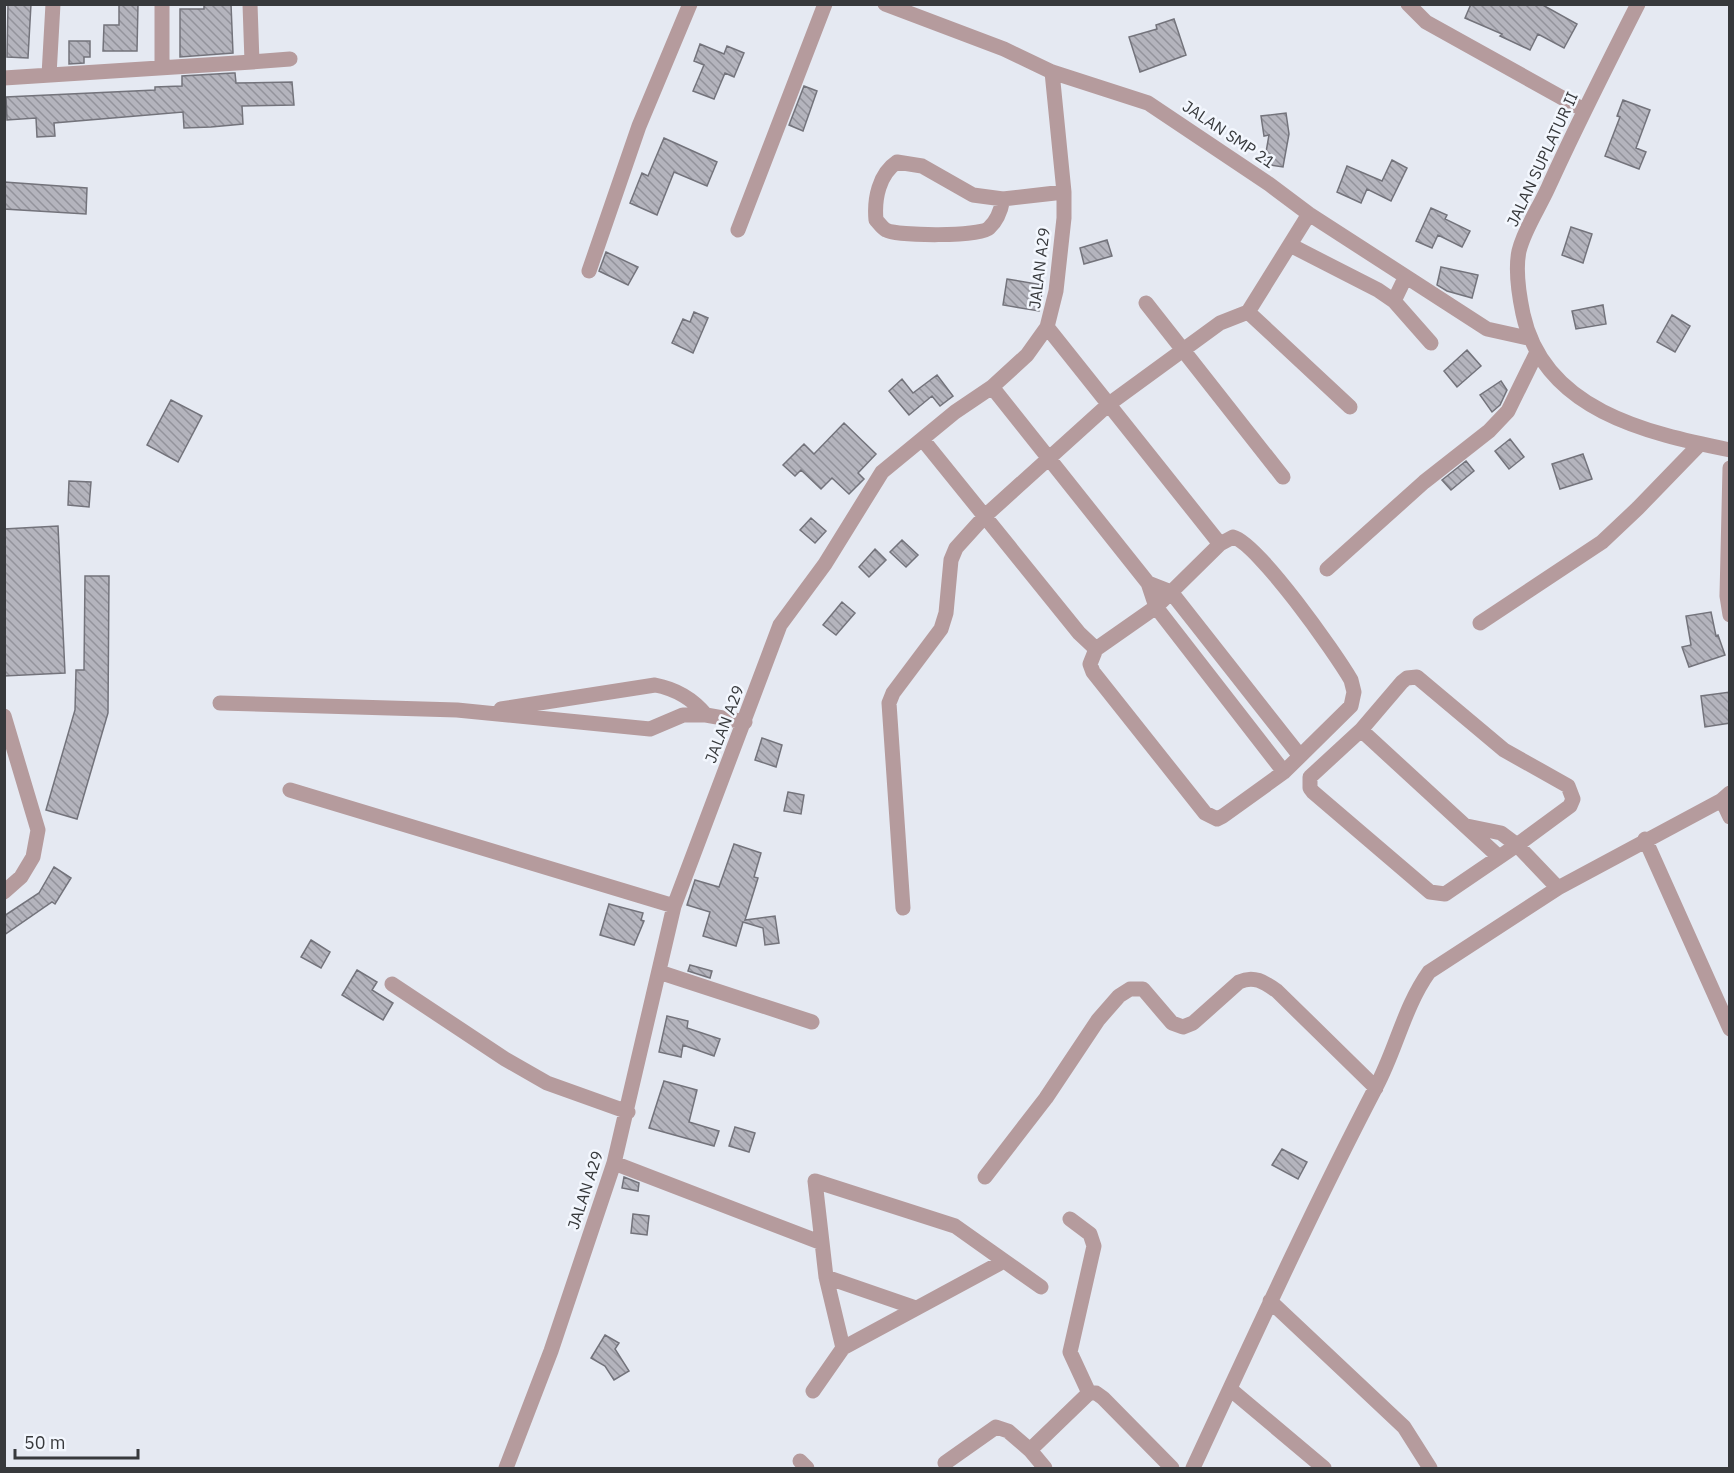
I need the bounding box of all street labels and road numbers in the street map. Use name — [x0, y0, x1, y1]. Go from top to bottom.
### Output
street label: JALAN SUPLATUR II — [1502, 89, 1582, 229]
street label: JALAN SMP 21 — [1179, 96, 1279, 172]
street label: JALAN A29 — [1024, 226, 1054, 310]
street label: JALAN A29 — [700, 682, 748, 766]
street label: JALAN A29 — [563, 1148, 607, 1232]

